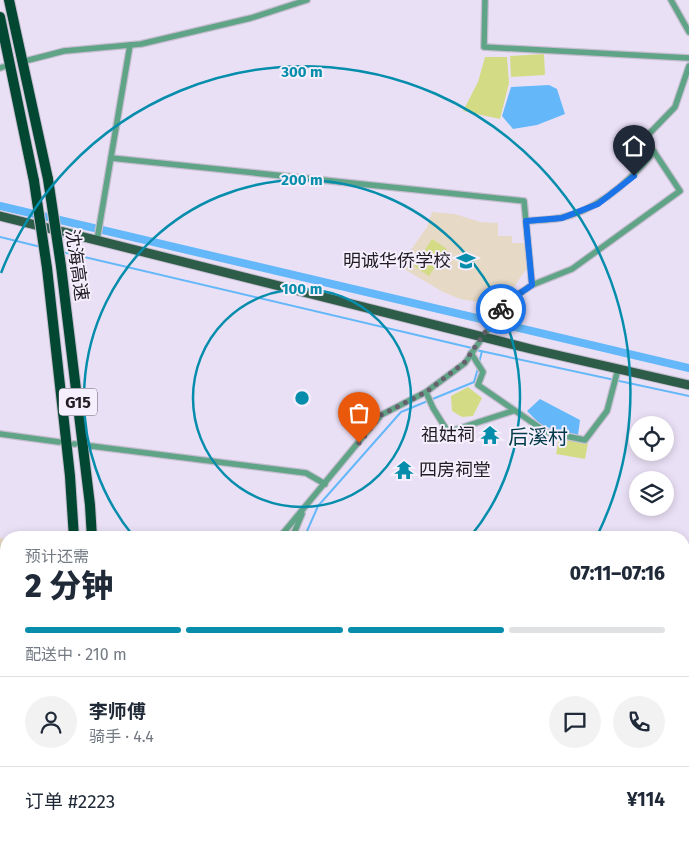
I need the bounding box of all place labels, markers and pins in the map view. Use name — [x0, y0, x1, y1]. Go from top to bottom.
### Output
pin — [613, 125, 655, 176]
place label: 明诚华侨学校 — [343, 250, 451, 272]
school or university icon: 明诚华侨学校 — [455, 250, 477, 272]
centre of rings — [293, 389, 311, 407]
pin — [338, 392, 380, 443]
place label: 祖姑祠 — [421, 424, 475, 446]
temple icon: 祖姑祠 — [479, 424, 501, 446]
temple icon: 四房祠堂 — [393, 459, 415, 481]
place label: 四房祠堂 — [419, 459, 491, 481]

